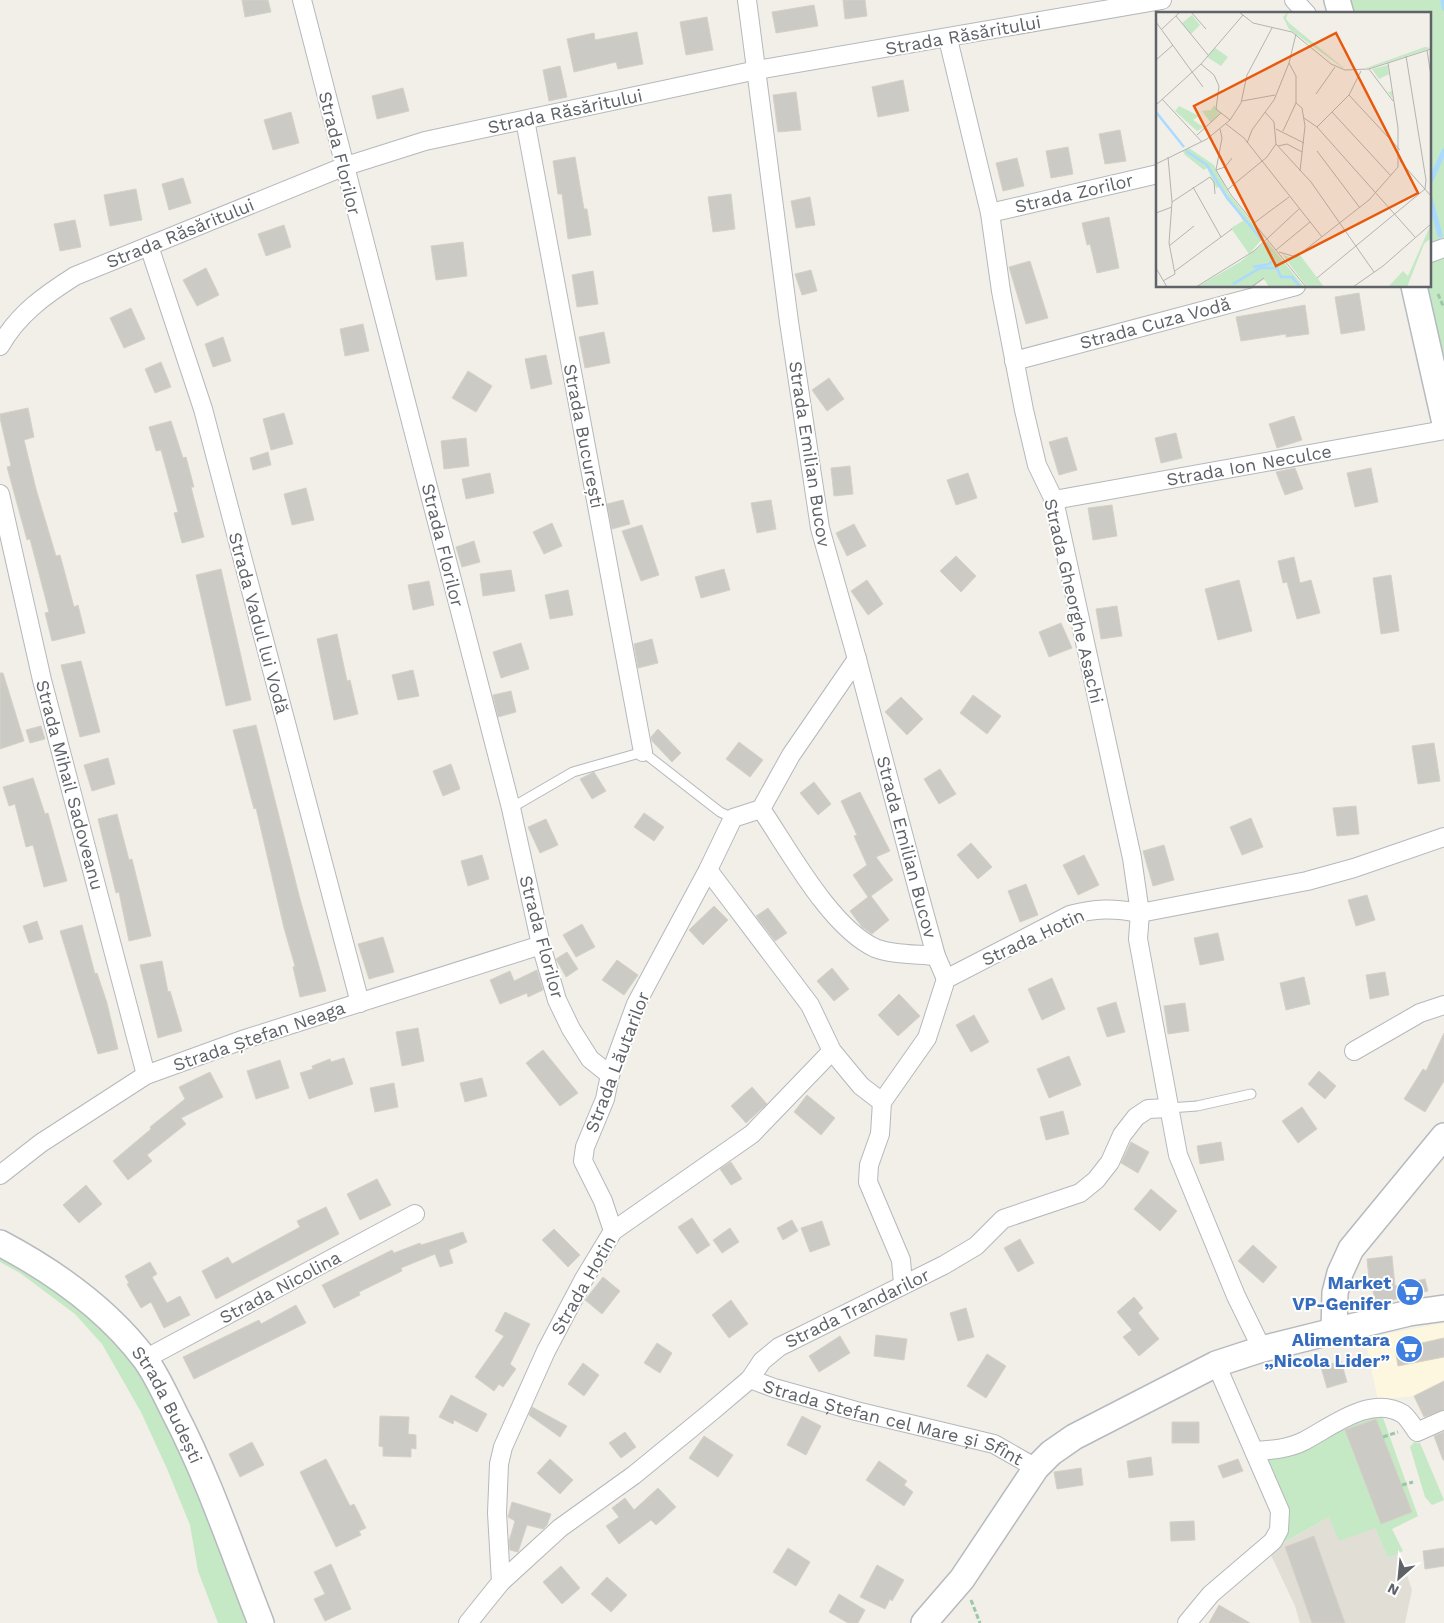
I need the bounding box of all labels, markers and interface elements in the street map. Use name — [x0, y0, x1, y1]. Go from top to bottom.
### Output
street label: Strada Răsăritului — [884, 11, 1042, 59]
inset map — [1156, 12, 1432, 288]
street label: Strada Răsăritului — [486, 84, 644, 138]
street label: Strada Florilor — [314, 89, 366, 217]
street label: Strada Zorilor — [1013, 169, 1135, 217]
street label: Strada Răsăritului — [103, 194, 257, 272]
street label: Strada Cuza Vodă — [1077, 293, 1233, 353]
street label: Strada Emilian Bucov — [785, 360, 835, 549]
street label: Strada București — [560, 362, 608, 510]
street label: Strada Ion Neculce — [1165, 440, 1333, 490]
street label: Strada Florilor — [417, 481, 469, 609]
street label: Strada Gheorghe Asachi — [1040, 496, 1108, 706]
street label: Strada Vadul lui Vodă — [225, 530, 293, 716]
street label: Strada Mihail Sadoveanu — [32, 678, 108, 892]
street label: Strada Emilian Bucov — [873, 754, 942, 941]
street label: Strada Florilor — [515, 873, 569, 1001]
street label: Strada Hotin — [978, 904, 1088, 970]
street label: Strada Lăutarilor — [580, 989, 654, 1135]
street label: Strada Ștefan Neaga — [170, 997, 348, 1075]
street label: Strada Hotin — [546, 1232, 620, 1338]
street label: Strada Nicolina — [216, 1246, 344, 1328]
street label: Strada Trandarilor — [781, 1264, 933, 1352]
place label: Market VP-Genifer — [1292, 1272, 1391, 1314]
supermarket icon: Market VP-Genifer — [1395, 1277, 1425, 1307]
place label: Alimentara „Nicola Lider” — [1264, 1329, 1391, 1371]
supermarket icon: Alimentara „Nicola Lider” — [1394, 1334, 1424, 1364]
street label: Strada Budești — [128, 1341, 207, 1466]
street label: Strada Ștefan cel Mare și Sfînt — [760, 1374, 1028, 1469]
north arrow — [1374, 1553, 1424, 1603]
text: N — [1385, 1580, 1401, 1599]

